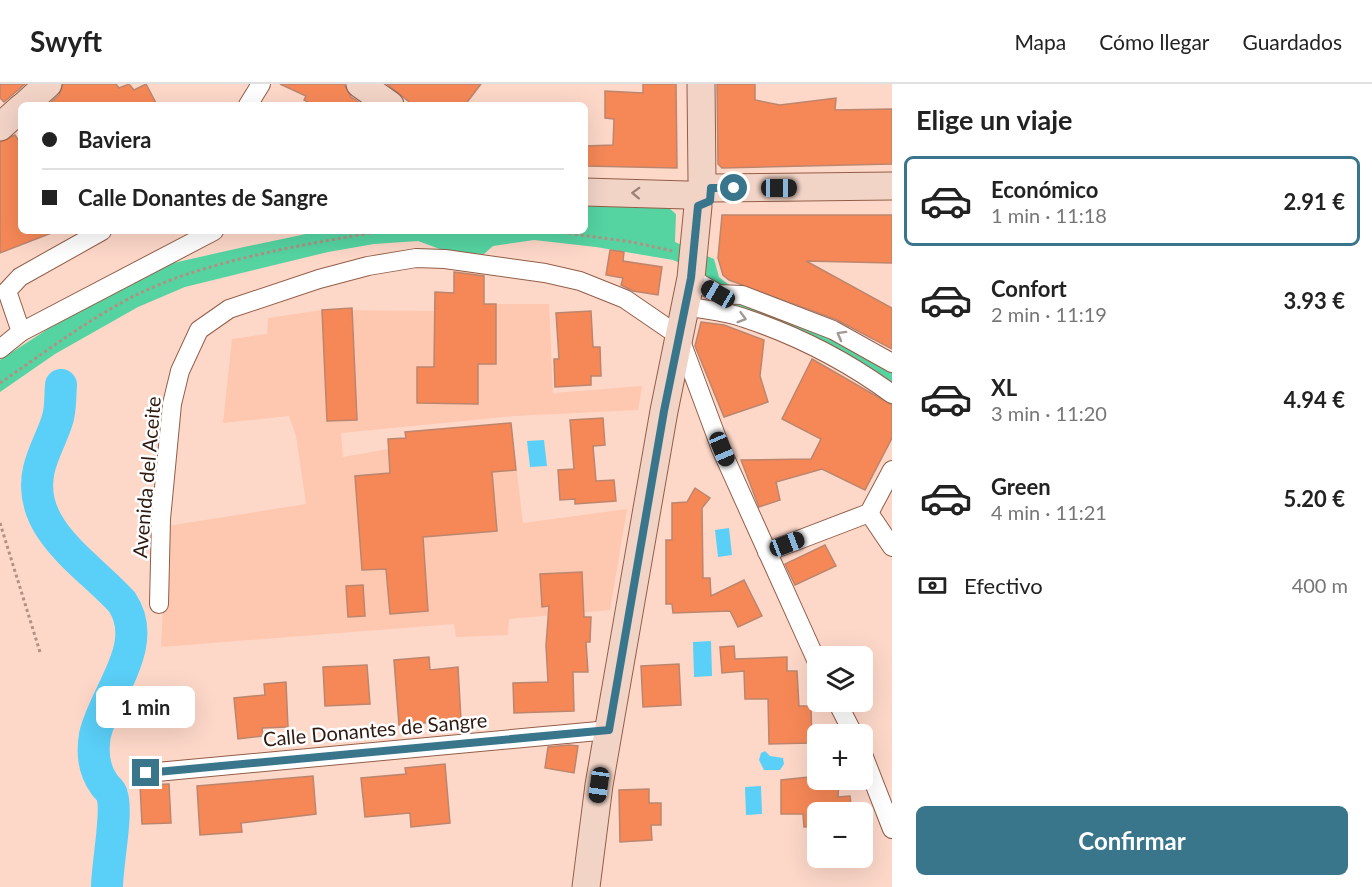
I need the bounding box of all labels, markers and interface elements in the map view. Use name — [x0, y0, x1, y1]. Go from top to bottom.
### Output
text: Swyft — [30, 24, 102, 58]
text: Mapa — [1014, 29, 1066, 54]
text: Cómo llegar — [1099, 29, 1210, 54]
text: Guardados — [1243, 29, 1342, 54]
text: Elige un viaje — [916, 103, 1073, 136]
text: Baviera — [78, 126, 151, 153]
route start — [720, 174, 747, 201]
icon: car — [919, 174, 973, 228]
text: Económico — [991, 176, 1098, 203]
car — [761, 179, 797, 197]
text: Calle Donantes de Sangre — [78, 184, 328, 211]
one-way arrow — [631, 187, 640, 200]
text: 2.91 € — [1283, 188, 1345, 215]
text: 1 min · 11:18 — [991, 203, 1107, 227]
icon: car — [919, 273, 973, 327]
text: Confort — [991, 275, 1067, 302]
car — [698, 277, 738, 311]
text: 3.93 € — [1283, 287, 1345, 314]
text: 2 min · 11:19 — [991, 302, 1107, 326]
one-way arrow — [736, 311, 747, 323]
one-way arrow — [837, 330, 847, 342]
icon: car — [919, 372, 973, 426]
text: XL — [991, 374, 1017, 401]
text: 4.94 € — [1283, 386, 1345, 413]
street label: Avenida del Aceite — [127, 395, 165, 559]
text: 3 min · 11:20 — [991, 401, 1107, 425]
car — [707, 429, 737, 469]
icon: car — [919, 471, 973, 525]
text: Green — [991, 473, 1051, 500]
text: 5.20 € — [1283, 485, 1345, 512]
text: 4 min · 11:21 — [991, 500, 1107, 524]
car — [767, 529, 807, 559]
icon: cash — [916, 569, 949, 602]
text: Efectivo — [964, 572, 1043, 599]
text: 400 m — [1292, 573, 1348, 597]
map controls — [807, 646, 873, 868]
button: layers — [807, 646, 873, 712]
callout: 1 min — [96, 686, 195, 728]
text: 1 min — [121, 695, 170, 719]
street label: Calle Donantes de Sangre — [262, 707, 488, 751]
button: + — [807, 724, 873, 790]
route end — [132, 759, 159, 786]
car — [588, 766, 610, 804]
button: − — [807, 802, 873, 868]
button: Confirmar — [916, 806, 1348, 875]

